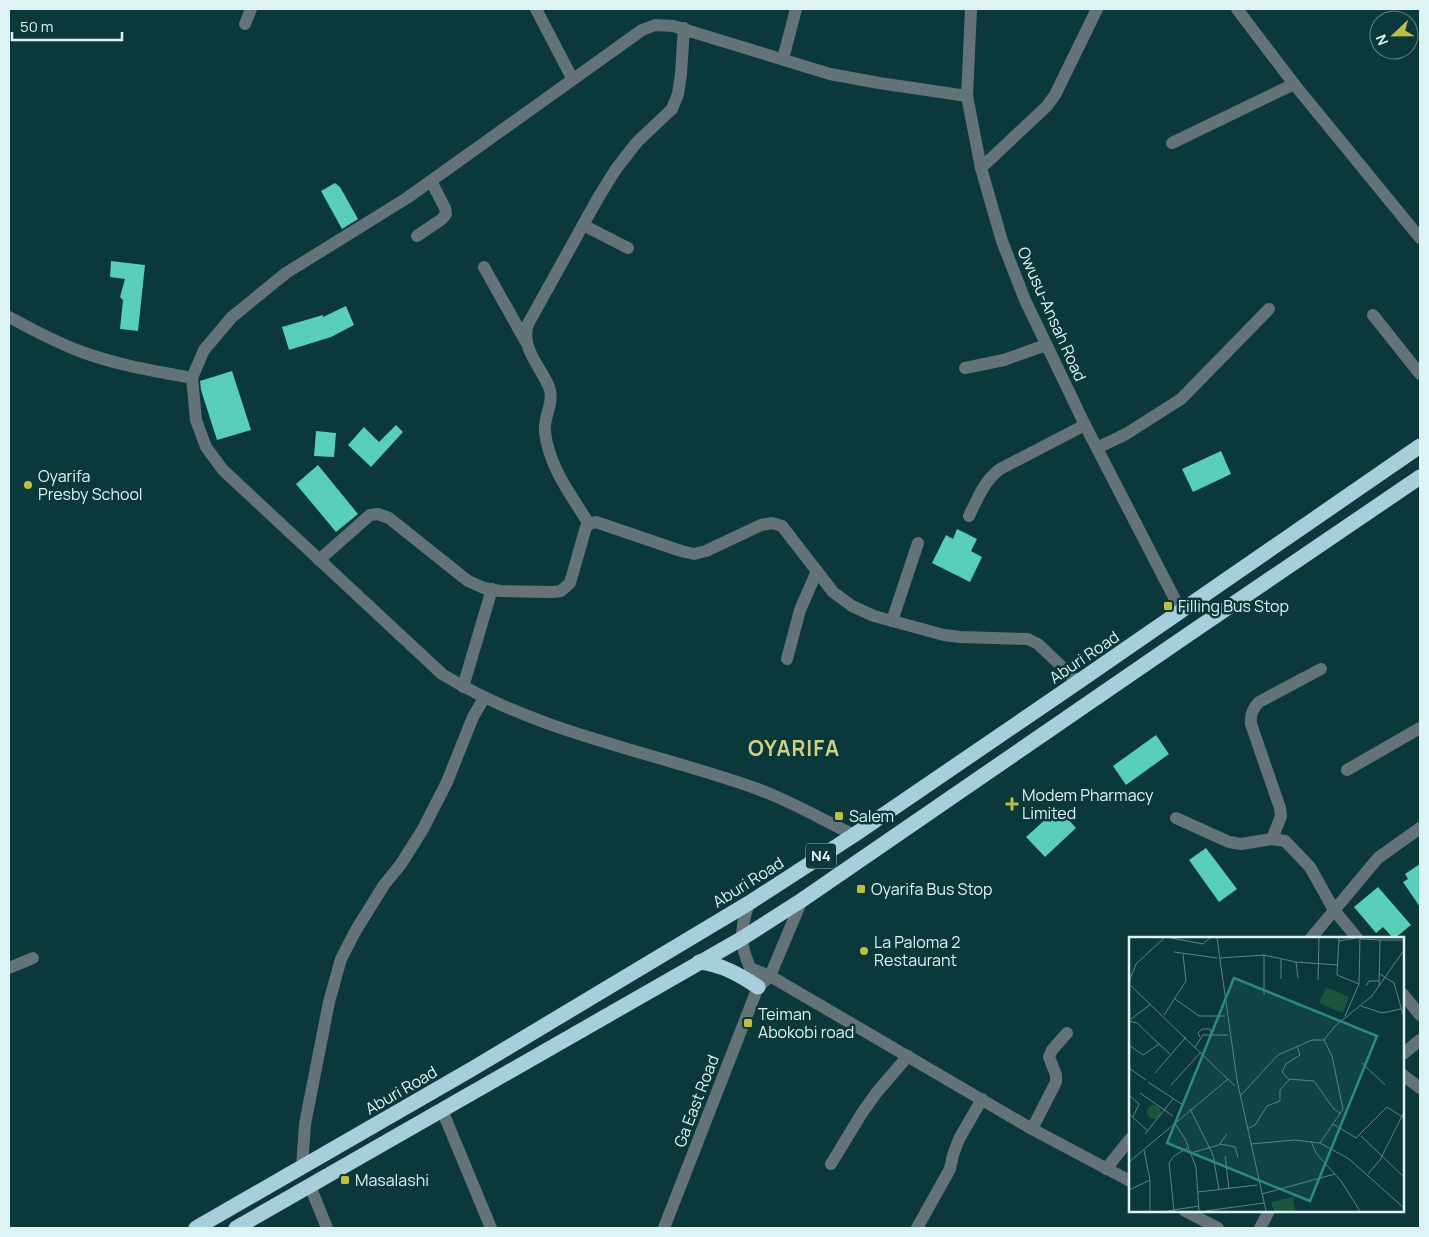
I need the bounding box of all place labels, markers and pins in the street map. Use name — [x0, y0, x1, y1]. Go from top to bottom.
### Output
place label: Oyarifa Presby School — [38, 465, 143, 505]
marker: Oyarifa Presby School — [22, 479, 34, 491]
place label: Filling Bus Stop — [1178, 595, 1289, 617]
marker: Filling Bus Stop — [1162, 600, 1174, 612]
place label: Modem Pharmacy Limited — [1022, 784, 1154, 824]
marker: Modem Pharmacy Limited — [1006, 798, 1018, 810]
place label: Salem — [849, 805, 894, 827]
marker: Salem — [833, 810, 845, 822]
place label: Oyarifa Bus Stop — [871, 878, 992, 900]
marker: Oyarifa Bus Stop — [855, 883, 867, 895]
place label: La Paloma 2 Restaurant — [874, 931, 960, 971]
marker: La Paloma 2 Restaurant — [858, 945, 870, 957]
place label: Teiman Abokobi road — [758, 1003, 854, 1043]
marker: Teiman Abokobi road — [742, 1017, 754, 1029]
place label: Masalashi — [355, 1169, 429, 1191]
marker: Masalashi — [339, 1174, 351, 1186]

